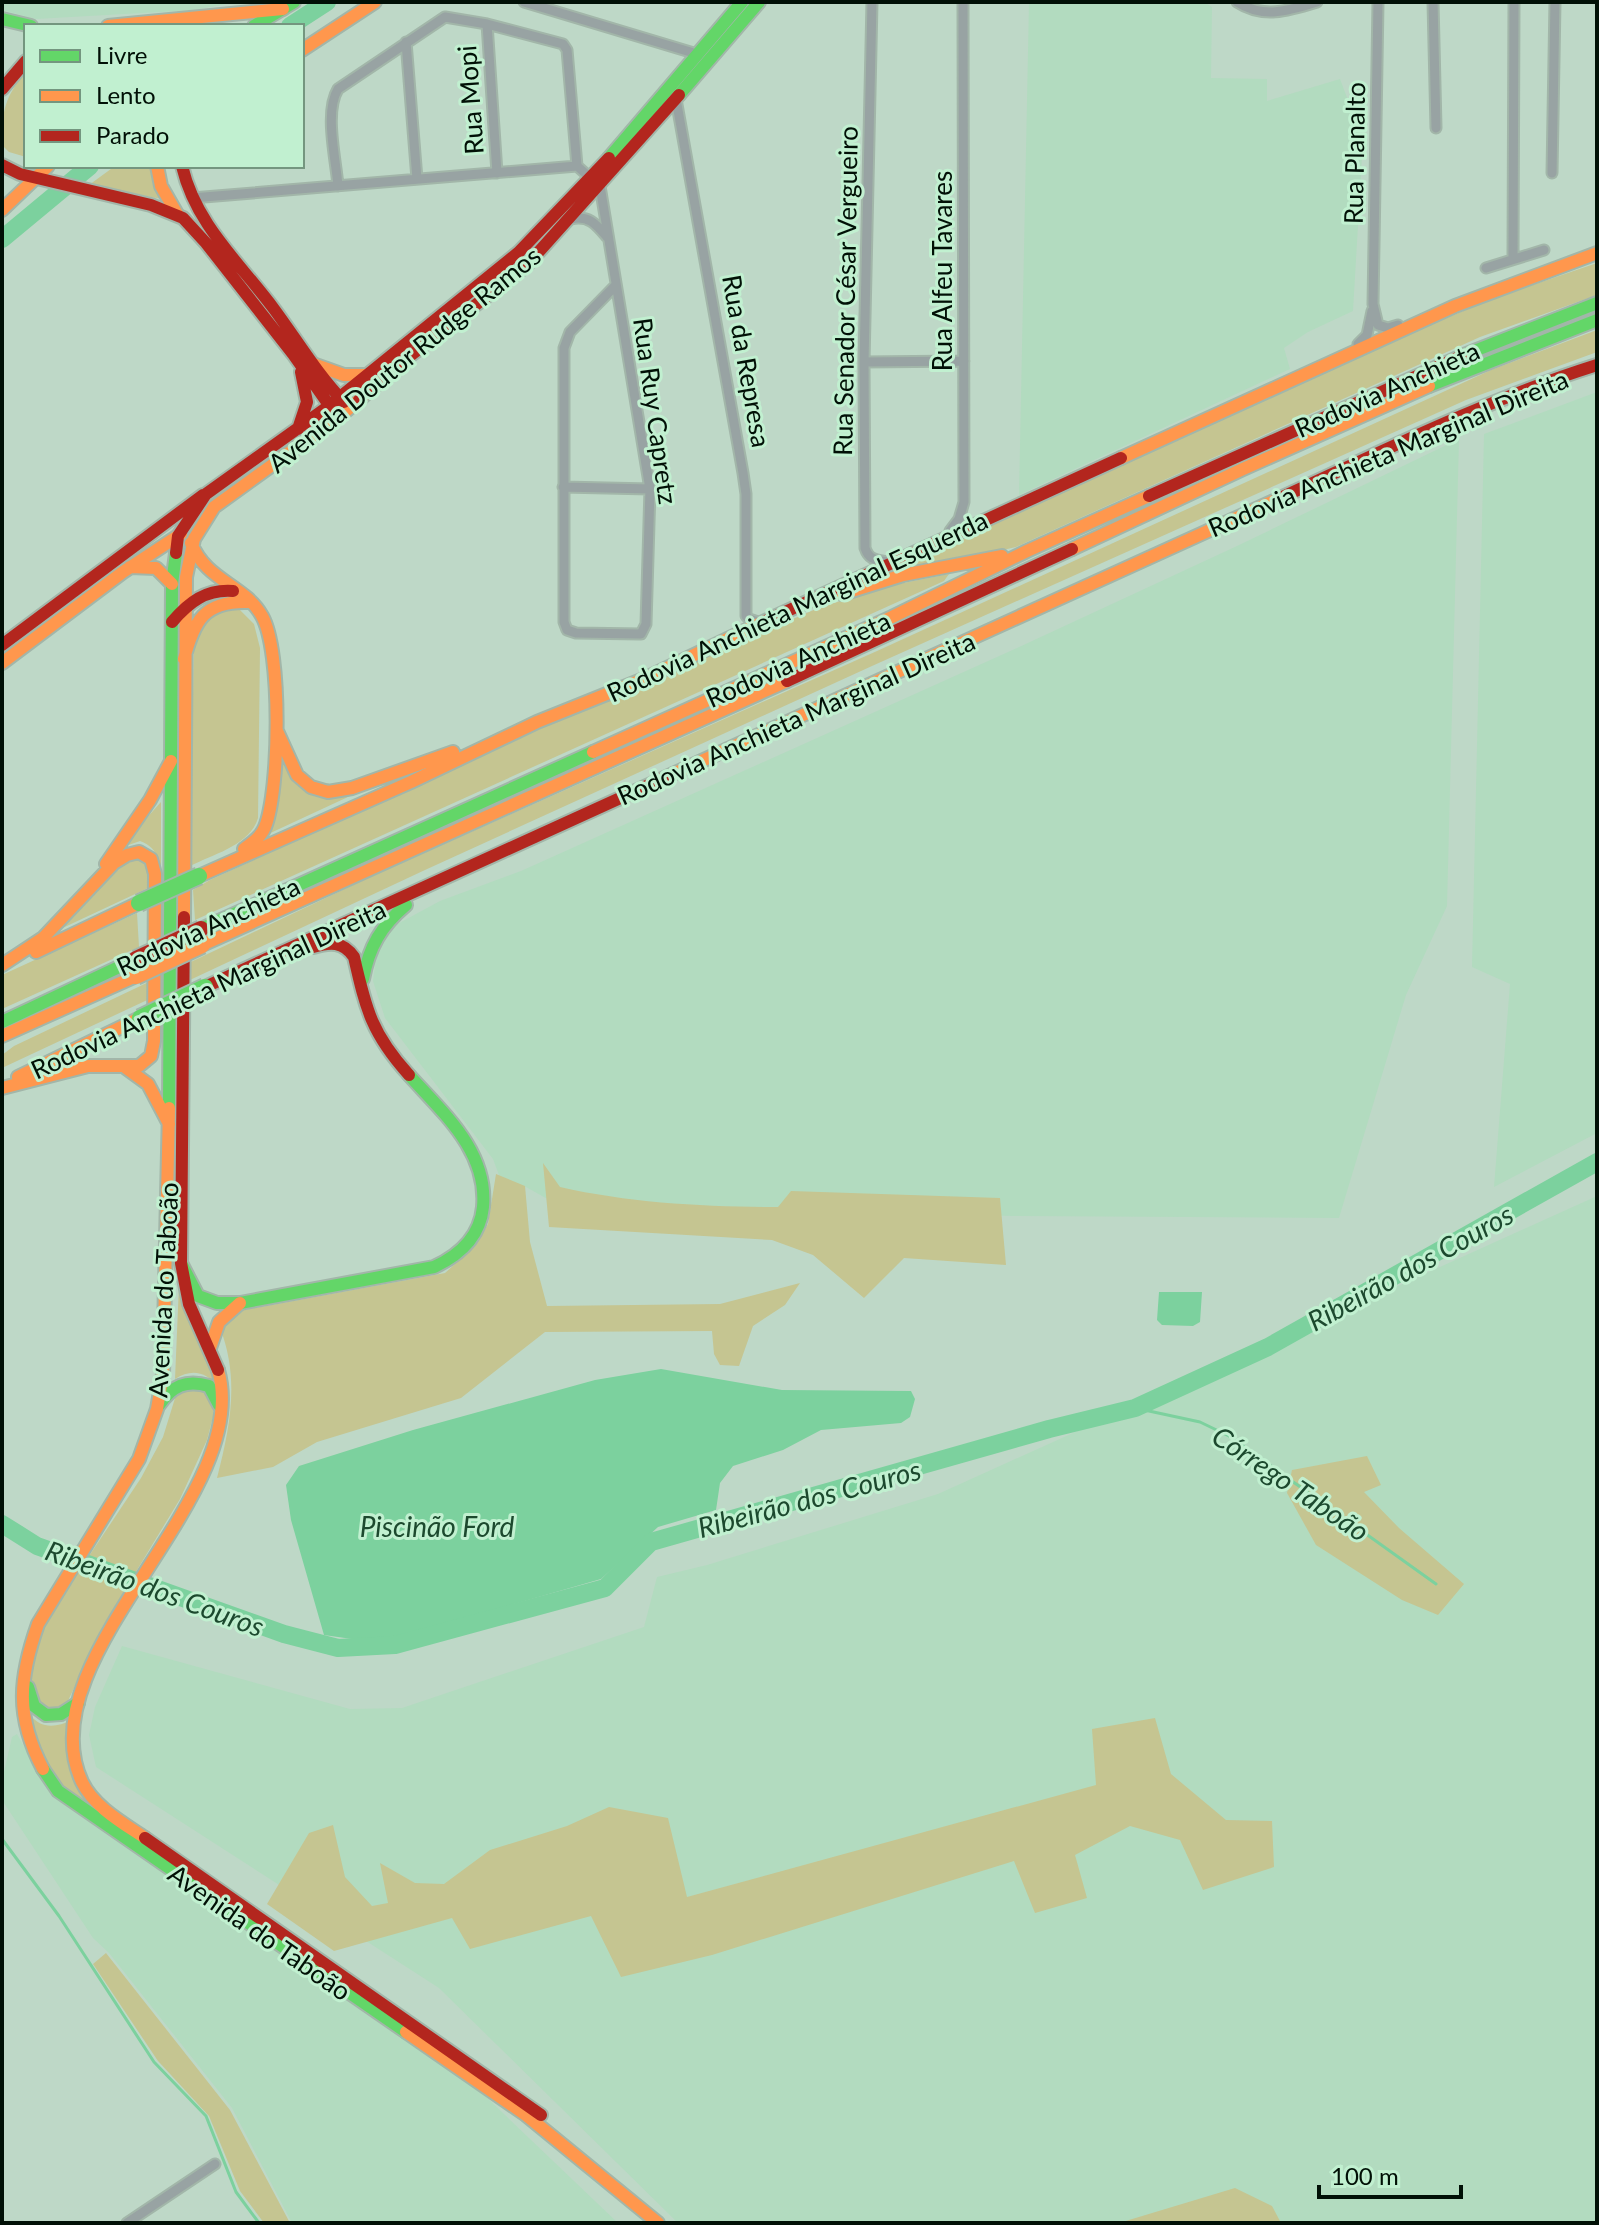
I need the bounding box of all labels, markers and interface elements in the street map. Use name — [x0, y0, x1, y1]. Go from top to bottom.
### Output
legend — [24, 24, 304, 168]
text: Livre — [96, 40, 147, 69]
street label: Rua Mopi — [450, 44, 490, 156]
text: Lento — [96, 80, 156, 109]
street label: Rua Planalto — [1337, 82, 1371, 224]
text: Parado — [96, 120, 169, 149]
street label: Rua Senador César Vergueiro — [826, 126, 864, 456]
street label: Rua Alfeu Tavares — [926, 171, 958, 371]
street label: Avenida Doutor Rudge Ramos — [261, 239, 547, 479]
street label: Rua da Represa — [716, 272, 778, 450]
street label: Rua Ruy Capretz — [627, 316, 685, 506]
street label: Rodovia Anchieta — [1290, 334, 1484, 444]
street label: Rodovia Anchieta Marginal Direita — [1203, 362, 1573, 544]
street label: Rodovia Anchieta Marginal Esquerda — [601, 504, 993, 708]
street label: Rodovia Anchieta — [701, 604, 895, 714]
street label: Rodovia Anchieta Marginal Direita — [612, 624, 980, 812]
street label: Rodovia Anchieta — [111, 870, 305, 982]
street label: Rodovia Anchieta Marginal Direita — [25, 893, 391, 1085]
street label: Avenida do Taboão — [141, 1181, 185, 1399]
water label: Ribeirão dos Couros — [1301, 1196, 1519, 1338]
water label: Córrego Taboão — [1206, 1418, 1376, 1548]
water label: Ribeirão dos Couros — [694, 1452, 924, 1544]
water label: Piscinão Ford — [360, 1509, 515, 1543]
water label: Ribeirão dos Couros — [41, 1533, 269, 1643]
street label: Avenida do Taboão — [162, 1857, 358, 2007]
scale bar — [1319, 2149, 1461, 2199]
text: 100 m — [1331, 2161, 1399, 2190]

